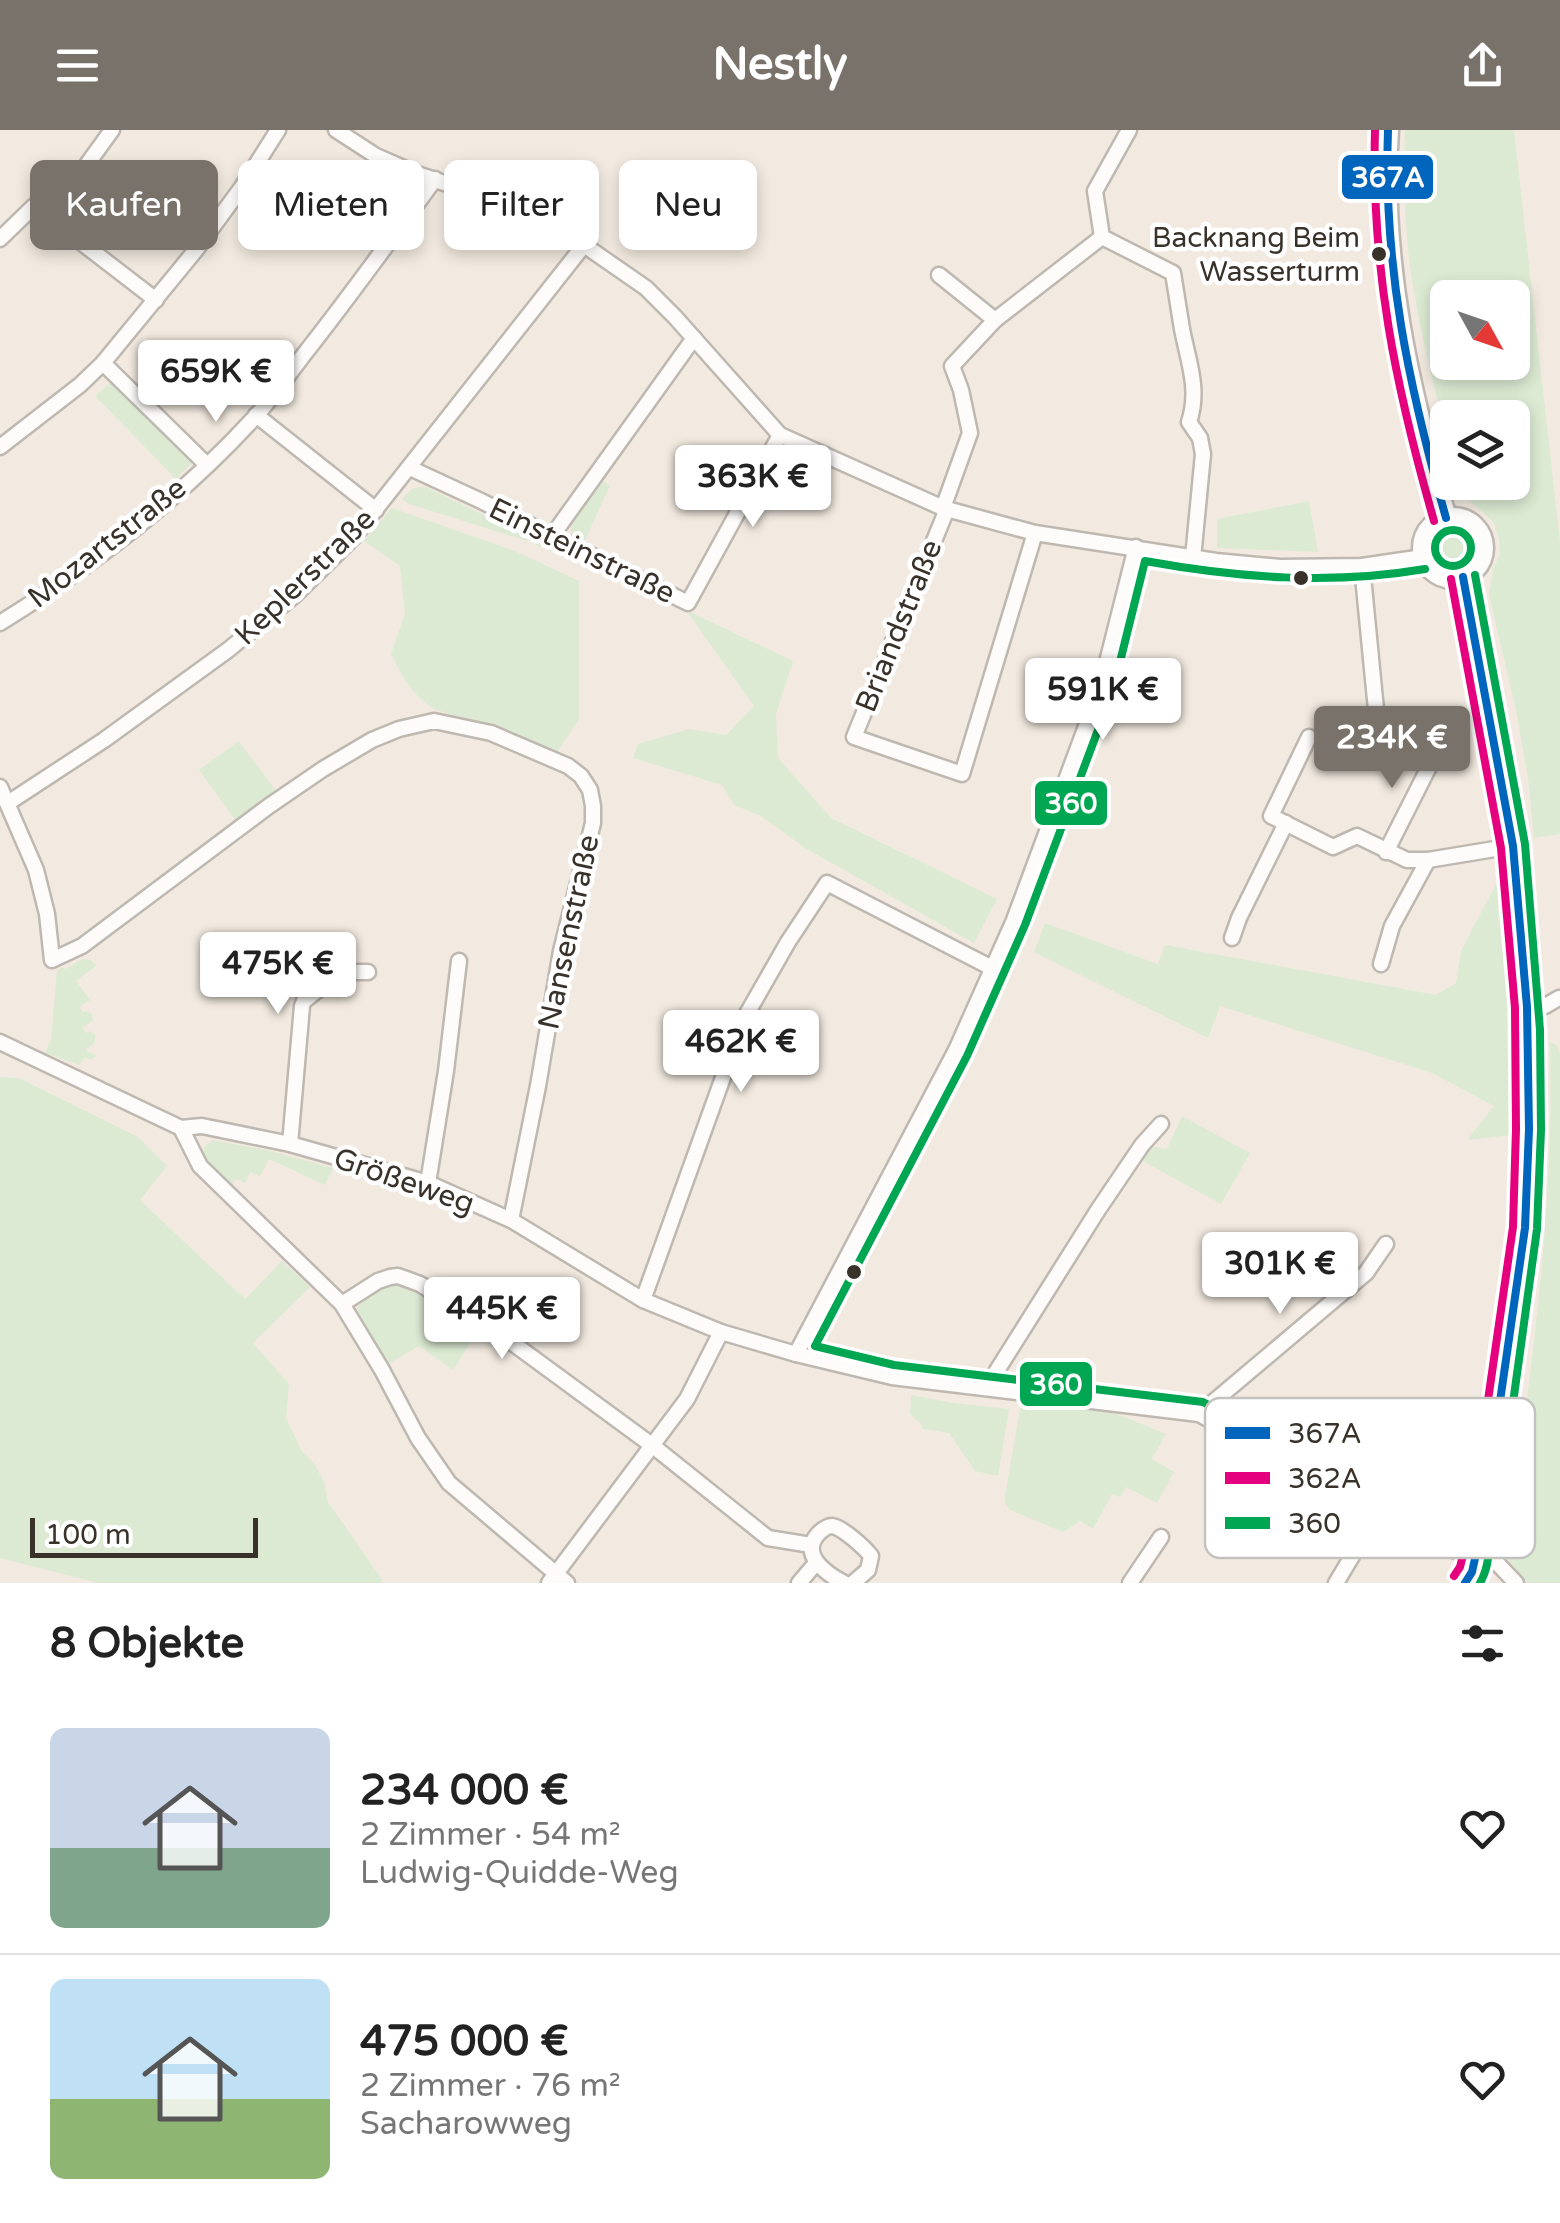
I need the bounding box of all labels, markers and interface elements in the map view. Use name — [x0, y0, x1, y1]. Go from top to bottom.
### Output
icon: menu — [50, 38, 105, 93]
text: Nestly — [713, 38, 847, 92]
icon: share — [1455, 38, 1510, 93]
line badge: 367A — [1340, 153, 1435, 201]
chip: Kaufen — [30, 160, 218, 250]
chip: Mieten — [238, 160, 424, 250]
chip: Filter — [444, 160, 599, 250]
chip: Neu — [619, 160, 757, 250]
text: 367A — [1351, 161, 1425, 195]
place label: Backnang Beim Wasserturm — [1152, 221, 1360, 289]
marker: Backnang Beim Wasserturm — [1369, 244, 1389, 264]
north arrow — [1430, 280, 1530, 380]
map controls — [1430, 280, 1530, 500]
pin: 659K € — [135, 340, 297, 425]
text: 659K € — [160, 353, 272, 391]
button: layers — [1430, 400, 1530, 500]
pin: 363K € — [672, 445, 834, 530]
text: 363K € — [697, 458, 809, 496]
street label: Mozartstraße — [20, 470, 194, 616]
street label: Einsteinstraße — [483, 490, 681, 612]
street label: Keplerstraße — [227, 501, 383, 653]
street label: Briandstraße — [848, 534, 950, 718]
unlabelled marker — [1291, 568, 1311, 588]
pin: 591K € — [1022, 658, 1184, 743]
text: 591K € — [1047, 671, 1159, 709]
pin: 234K € — [1311, 706, 1473, 791]
text: 234K € — [1336, 719, 1448, 757]
line badge: 360 — [1033, 779, 1109, 827]
text: 360 — [1045, 787, 1097, 821]
street label: Nansenstraße — [530, 831, 608, 1033]
pin: 475K € — [197, 932, 359, 1017]
text: 475K € — [222, 945, 334, 983]
pin: 462K € — [660, 1010, 822, 1095]
text: 462K € — [685, 1023, 797, 1061]
street label: Größeweg — [329, 1140, 479, 1222]
pin: 301K € — [1199, 1232, 1361, 1317]
text: 301K € — [1224, 1245, 1336, 1283]
unlabelled marker — [844, 1262, 864, 1282]
pin: 445K € — [421, 1277, 583, 1362]
text: 445K € — [446, 1290, 558, 1328]
line badge: 360 — [1018, 1360, 1094, 1408]
text: 360 — [1030, 1368, 1082, 1402]
legend — [1205, 1398, 1535, 1558]
text: 367A — [1288, 1417, 1362, 1451]
text: 362A — [1288, 1462, 1362, 1496]
text: 360 — [1288, 1507, 1341, 1541]
scale bar — [30, 1513, 258, 1558]
text: 100 m — [45, 1518, 131, 1552]
icon: filters — [1455, 1616, 1510, 1671]
text: 8 Objekte — [50, 1618, 244, 1669]
text: 234 000 € — [360, 1765, 569, 1816]
icon: home — [130, 1768, 250, 1888]
icon: heart — [1455, 1801, 1510, 1856]
text: 2 Zimmer · 54 m² — [360, 1816, 621, 1854]
text: Ludwig-Quidde-Weg — [360, 1854, 679, 1892]
text: 475 000 € — [360, 2016, 569, 2067]
icon: home — [130, 2019, 250, 2139]
icon: heart — [1455, 2052, 1510, 2107]
text: 2 Zimmer · 76 m² — [360, 2067, 621, 2105]
text: Sacharowweg — [360, 2105, 572, 2143]

